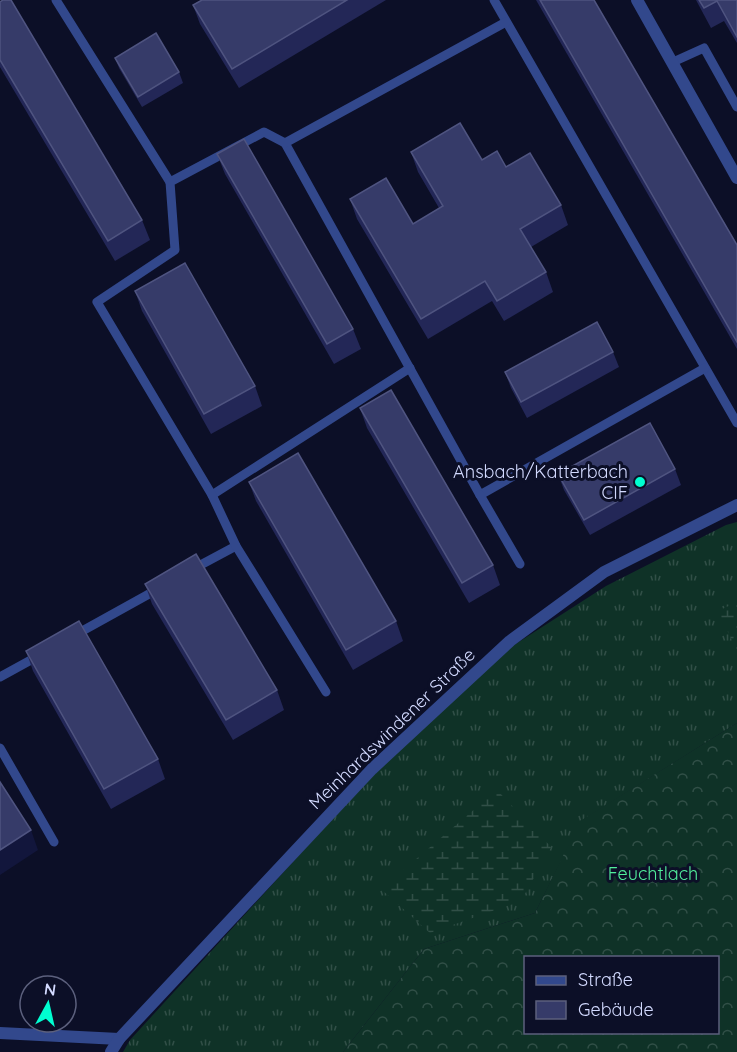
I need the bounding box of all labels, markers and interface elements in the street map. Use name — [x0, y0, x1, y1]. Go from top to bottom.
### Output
place label: Ansbach/Katterbach CIF — [453, 460, 628, 504]
marker: Ansbach/Katterbach CIF — [633, 475, 647, 489]
street label: Meinhardswindener Straße — [304, 643, 480, 814]
park label: Feuchtlach — [608, 862, 698, 885]
legend — [524, 956, 719, 1034]
text: Straße — [578, 968, 633, 991]
north arrow — [18, 974, 78, 1034]
text: N — [43, 978, 57, 1000]
text: Gebäude — [578, 998, 654, 1021]

